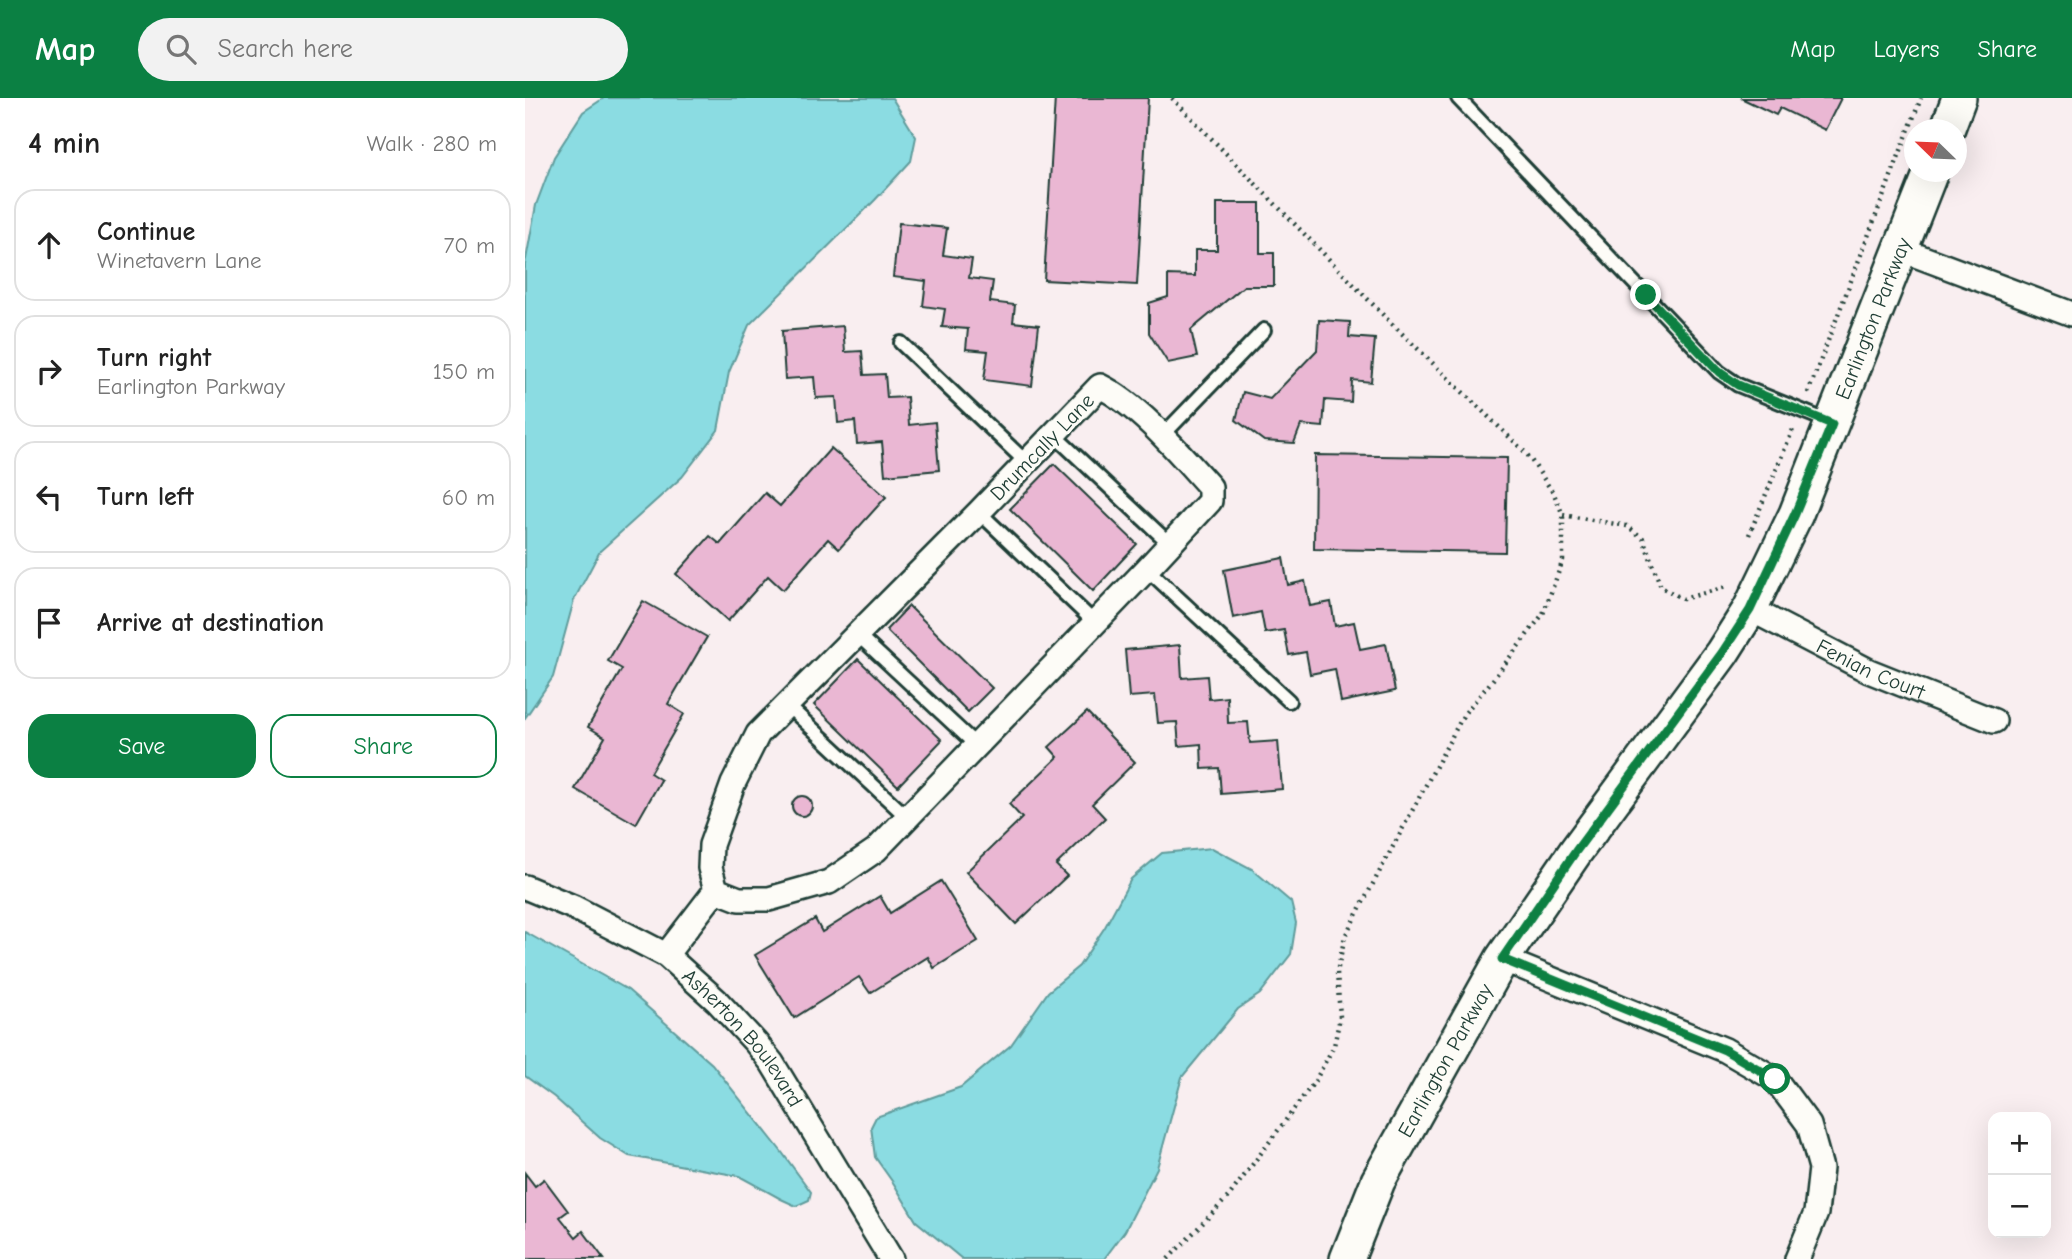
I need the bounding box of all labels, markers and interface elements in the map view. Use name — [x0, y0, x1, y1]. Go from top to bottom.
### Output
search box — [138, 18, 628, 81]
text: Map — [35, 30, 96, 68]
icon: search — [162, 30, 200, 68]
text: Search here — [218, 34, 353, 64]
text: Map — [1790, 35, 1836, 63]
text: Layers — [1874, 35, 1939, 63]
text: Share — [1977, 35, 2037, 63]
north arrow — [1904, 119, 1967, 182]
text: 4 min — [28, 126, 100, 161]
text: Walk · 280 m — [367, 130, 497, 157]
text: Continue — [97, 217, 195, 247]
icon: ahead — [30, 226, 68, 264]
text: 70 m — [443, 232, 495, 259]
street label: Earlington Parkway — [1830, 234, 1916, 403]
text: Winetavern Lane — [97, 247, 262, 274]
route end — [1630, 279, 1661, 310]
text: Turn right — [97, 343, 211, 373]
icon: right — [30, 352, 68, 390]
text: 150 m — [433, 358, 495, 385]
text: Earlington Parkway — [97, 373, 285, 400]
street label: Drumcally Lane — [985, 389, 1099, 505]
icon: left — [30, 478, 68, 516]
text: Turn left — [97, 482, 194, 512]
text: 60 m — [442, 484, 495, 511]
icon: arrive — [30, 604, 68, 642]
text: Arrive at destination — [97, 608, 324, 638]
street label: Fenian Court — [1813, 634, 1929, 704]
button: Save — [28, 714, 256, 778]
button: Share — [270, 714, 497, 778]
street label: Asherton Boulevard — [677, 964, 808, 1111]
street label: Earlington Parkway — [1393, 979, 1498, 1141]
route start — [1759, 1063, 1790, 1094]
map controls — [1988, 1112, 2051, 1238]
button: + — [1988, 1112, 2051, 1175]
button: − — [1988, 1175, 2051, 1238]

